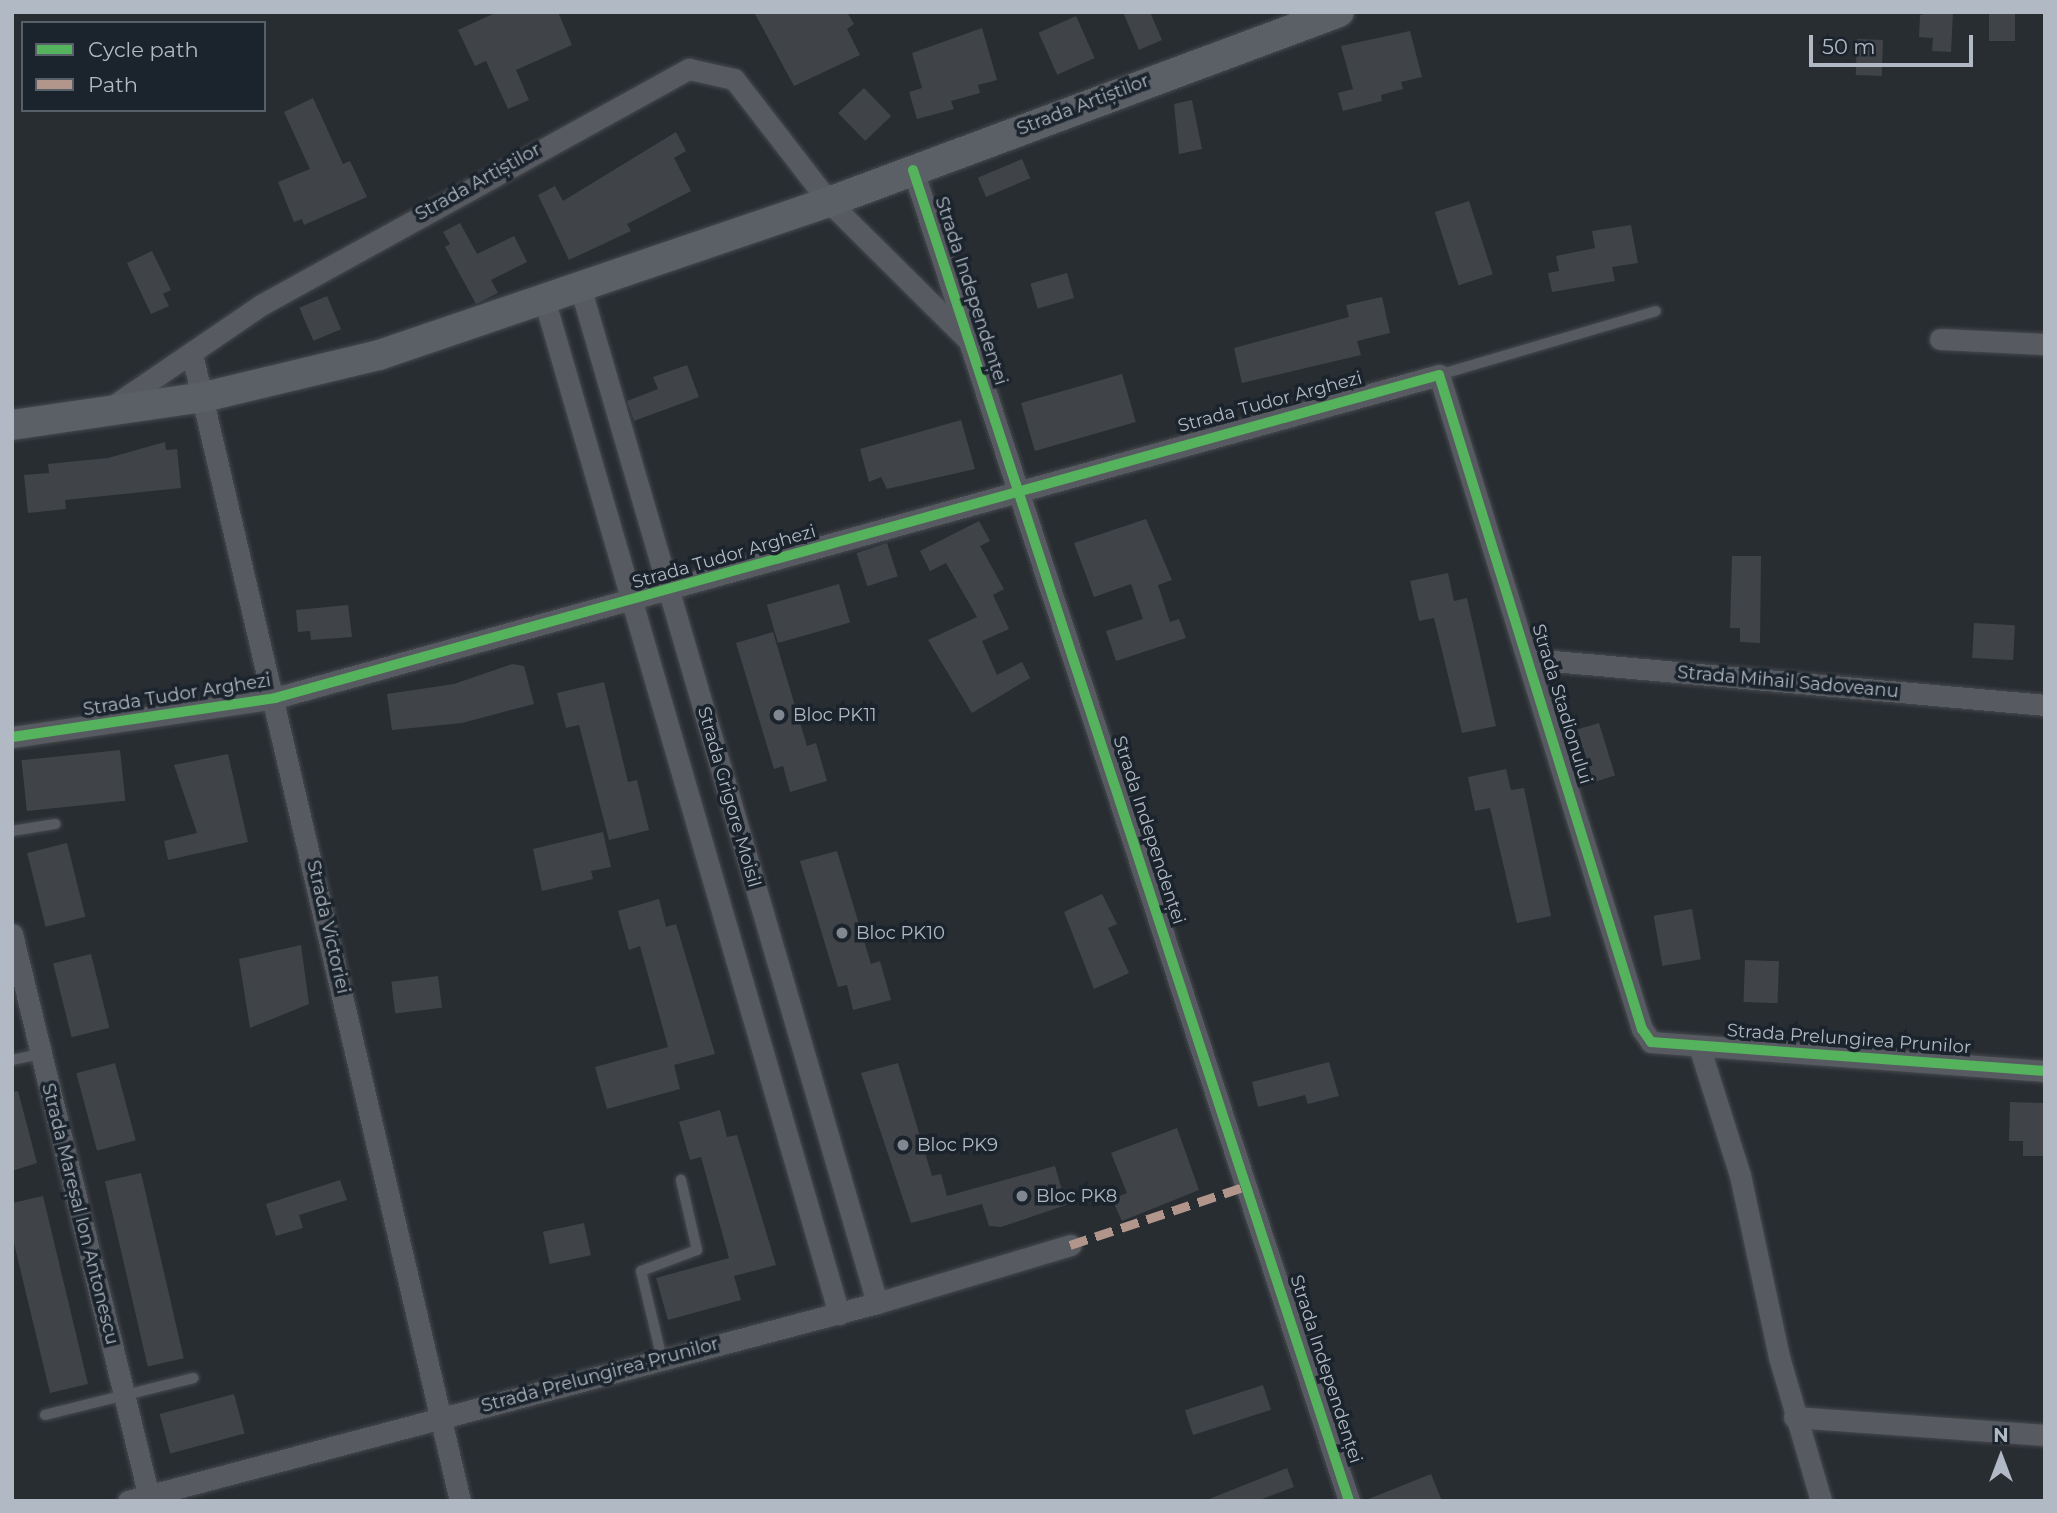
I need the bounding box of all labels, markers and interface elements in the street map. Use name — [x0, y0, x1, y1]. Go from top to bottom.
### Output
legend — [21, 21, 266, 112]
scale bar — [1812, 21, 1976, 65]
text: 50 m — [1822, 34, 1876, 59]
text: Cycle path — [88, 37, 199, 62]
street label: Strada Artiștilor — [1014, 70, 1152, 140]
text: Path — [88, 72, 138, 97]
street label: Strada Artiștilor — [412, 139, 544, 225]
street label: Strada Independenței — [930, 194, 1012, 388]
street label: Strada Tudor Arghezi — [1176, 367, 1364, 437]
street label: Strada Tudor Arghezi — [630, 520, 818, 594]
street label: Strada Stadionului — [1527, 621, 1597, 787]
street label: Strada Mihail Sadoveanu — [1676, 662, 1900, 702]
street label: Strada Tudor Arghezi — [82, 669, 272, 721]
street label: Strada Grigore Moisil — [693, 704, 765, 890]
place label: Bloc PK11 — [793, 704, 876, 726]
marker: Bloc PK11 — [771, 707, 787, 723]
street label: Strada Independenței — [1108, 733, 1190, 927]
street label: Strada Victoriei — [302, 858, 354, 996]
place label: Bloc PK10 — [856, 922, 945, 944]
marker: Bloc PK10 — [834, 925, 850, 941]
street label: Strada Prelungirea Prunilor — [1726, 1020, 1972, 1058]
street label: Strada Mareșal Ion Antonescu — [37, 1081, 123, 1347]
place label: Bloc PK9 — [917, 1134, 998, 1156]
marker: Bloc PK9 — [895, 1137, 911, 1153]
place label: Bloc PK8 — [1036, 1185, 1117, 1207]
marker: Bloc PK8 — [1014, 1188, 1030, 1204]
street label: Strada Independenței — [1285, 1272, 1367, 1466]
street label: Strada Prelungirea Prunilor — [479, 1333, 721, 1417]
north arrow — [1966, 1422, 2036, 1492]
text: N — [1993, 1424, 2009, 1447]

